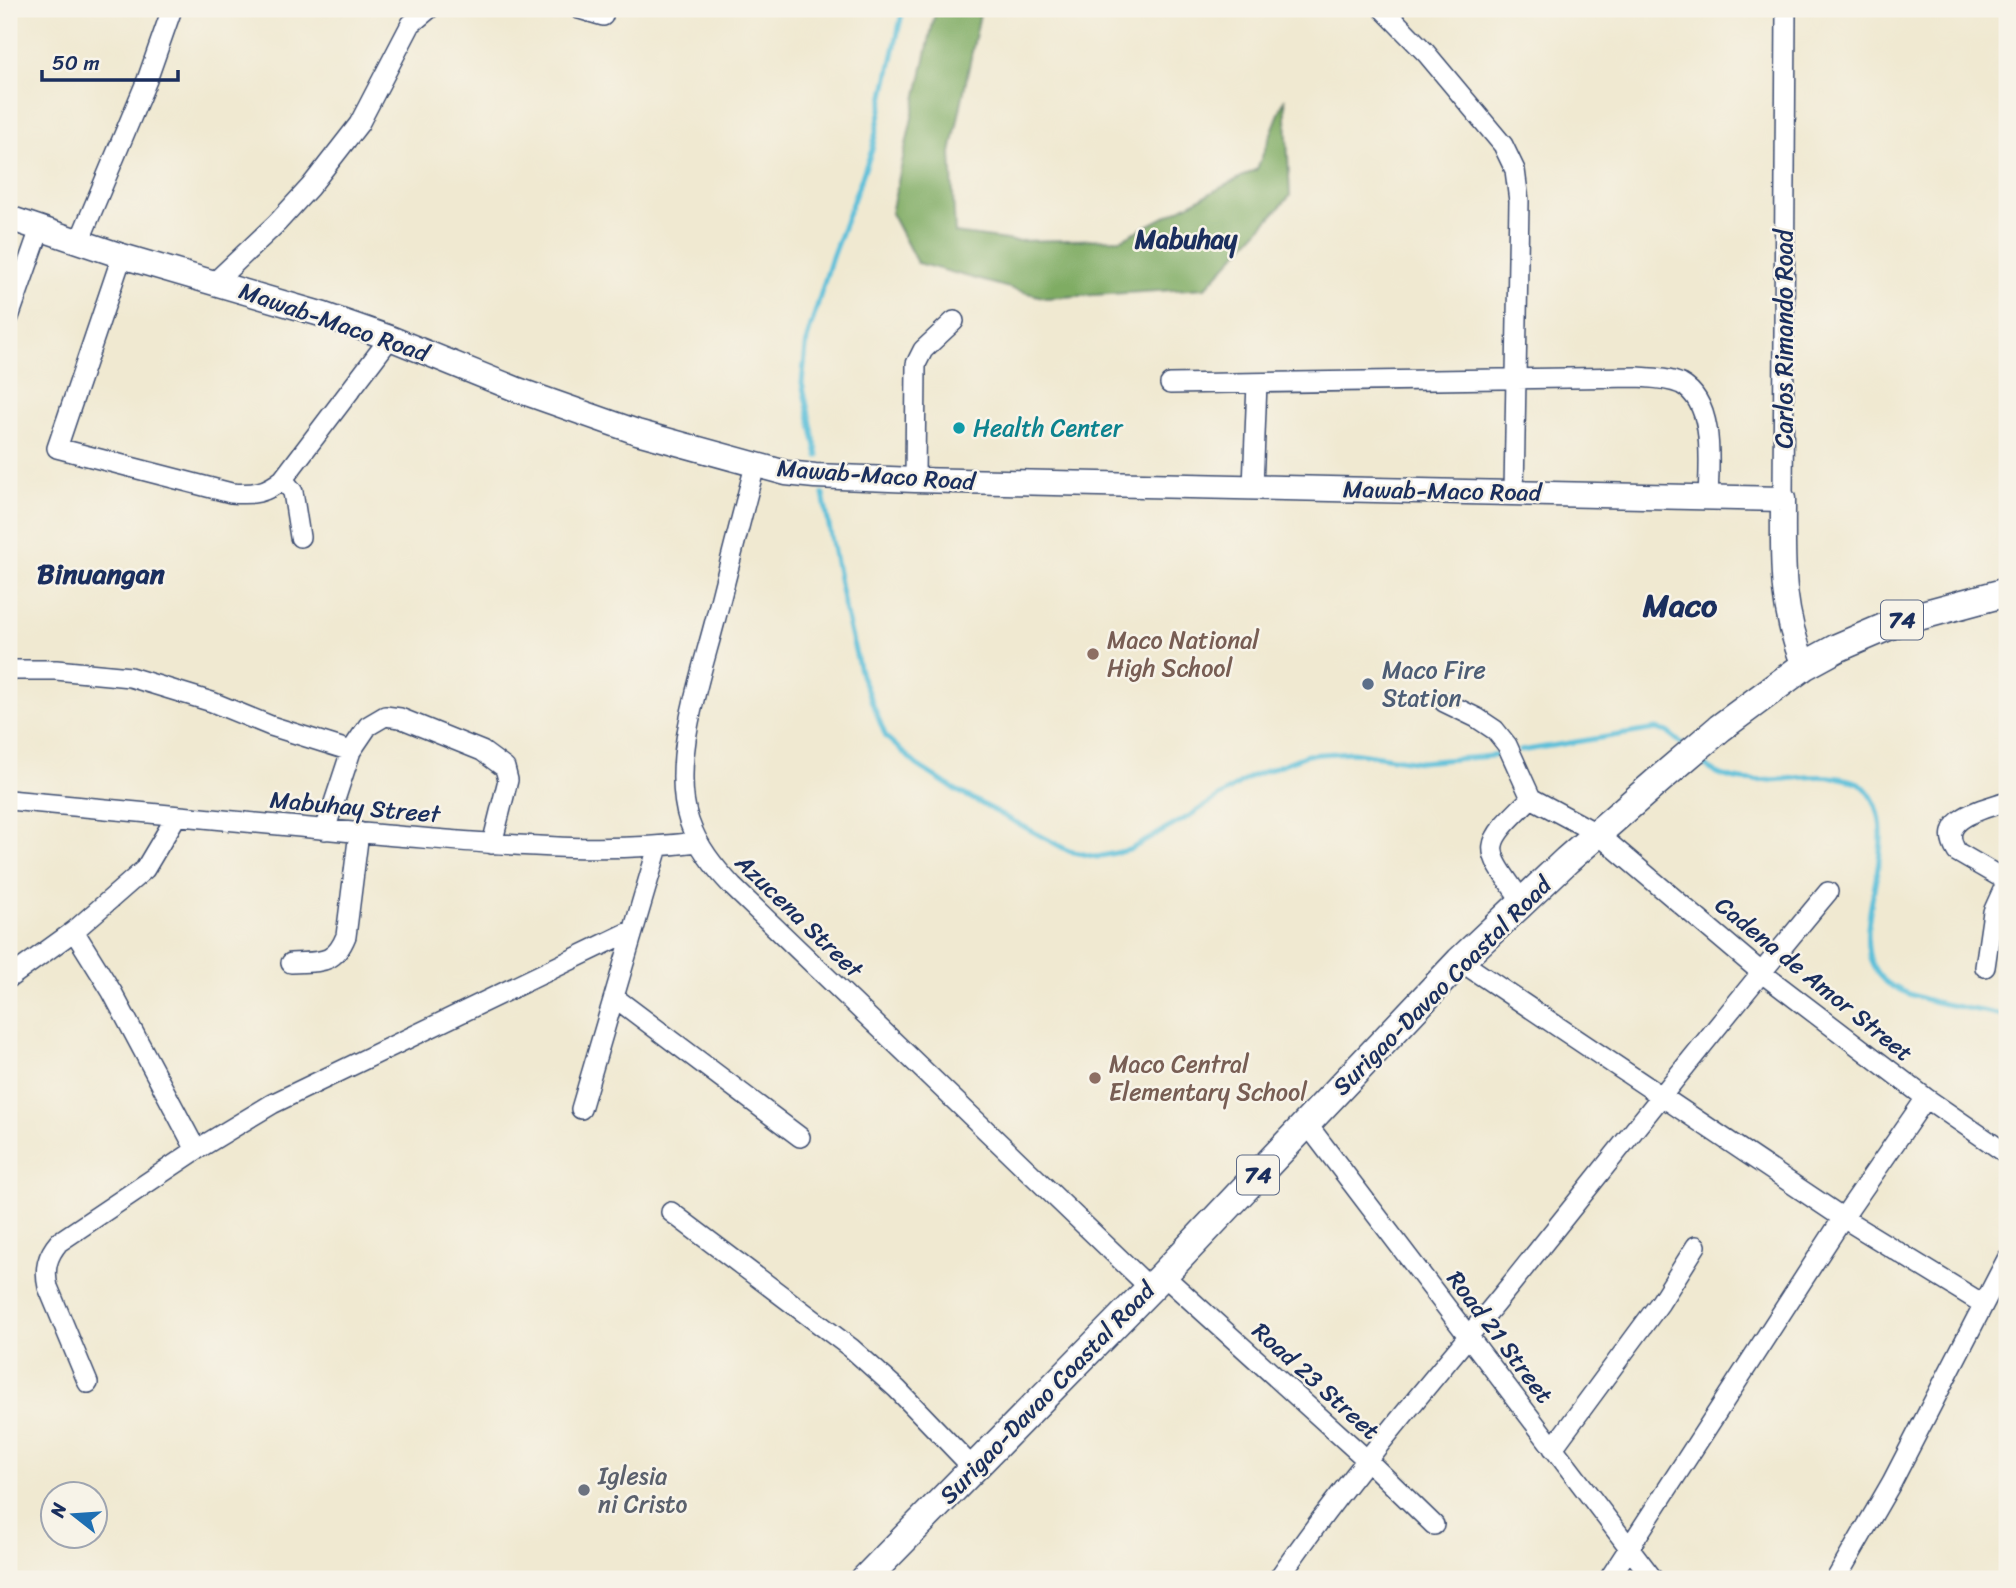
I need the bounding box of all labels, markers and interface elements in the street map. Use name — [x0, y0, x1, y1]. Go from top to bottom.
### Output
scale bar — [42, 38, 178, 82]
text: 50 m — [52, 44, 100, 82]
district label: Mabuhay — [1134, 216, 1238, 262]
street label: Carlos Rimando Road — [1763, 227, 1805, 448]
street label: Mawab-Maco Road — [233, 270, 437, 375]
place label: Health Center — [973, 407, 1124, 449]
marker: Health Center — [951, 420, 967, 436]
street label: Mawab-Maco Road — [776, 447, 979, 503]
street label: Mawab-Maco Road — [1342, 468, 1544, 514]
district label: Binuangan — [37, 549, 166, 598]
district label: Maco — [1642, 577, 1718, 634]
road number: 74 — [1881, 600, 1923, 640]
place label: Maco National High School — [1107, 619, 1260, 689]
marker: Maco National High School — [1085, 646, 1101, 662]
place label: Maco Fire Station — [1382, 649, 1486, 719]
marker: Maco Fire Station — [1360, 676, 1376, 692]
street label: Mabuhay Street — [268, 779, 443, 835]
street label: Azucena Street — [724, 843, 874, 989]
street label: Surigao-Davao Coastal Road — [1322, 864, 1564, 1106]
street label: Cadena de Amor Street — [1705, 885, 1923, 1073]
place label: Maco Central Elementary School — [1109, 1043, 1308, 1113]
marker: Maco Central Elementary School — [1087, 1070, 1103, 1086]
road number: 74 — [1237, 1156, 1279, 1194]
street label: Road 21 Street — [1435, 1261, 1565, 1413]
street label: Surigao-Davao Coastal Road — [929, 1270, 1167, 1515]
street label: Road 23 Street — [1242, 1311, 1390, 1451]
place label: Iglesia ni Cristo — [597, 1455, 688, 1525]
north arrow — [38, 1480, 108, 1550]
marker: Iglesia ni Cristo — [576, 1482, 592, 1498]
text: N — [40, 1498, 76, 1522]

